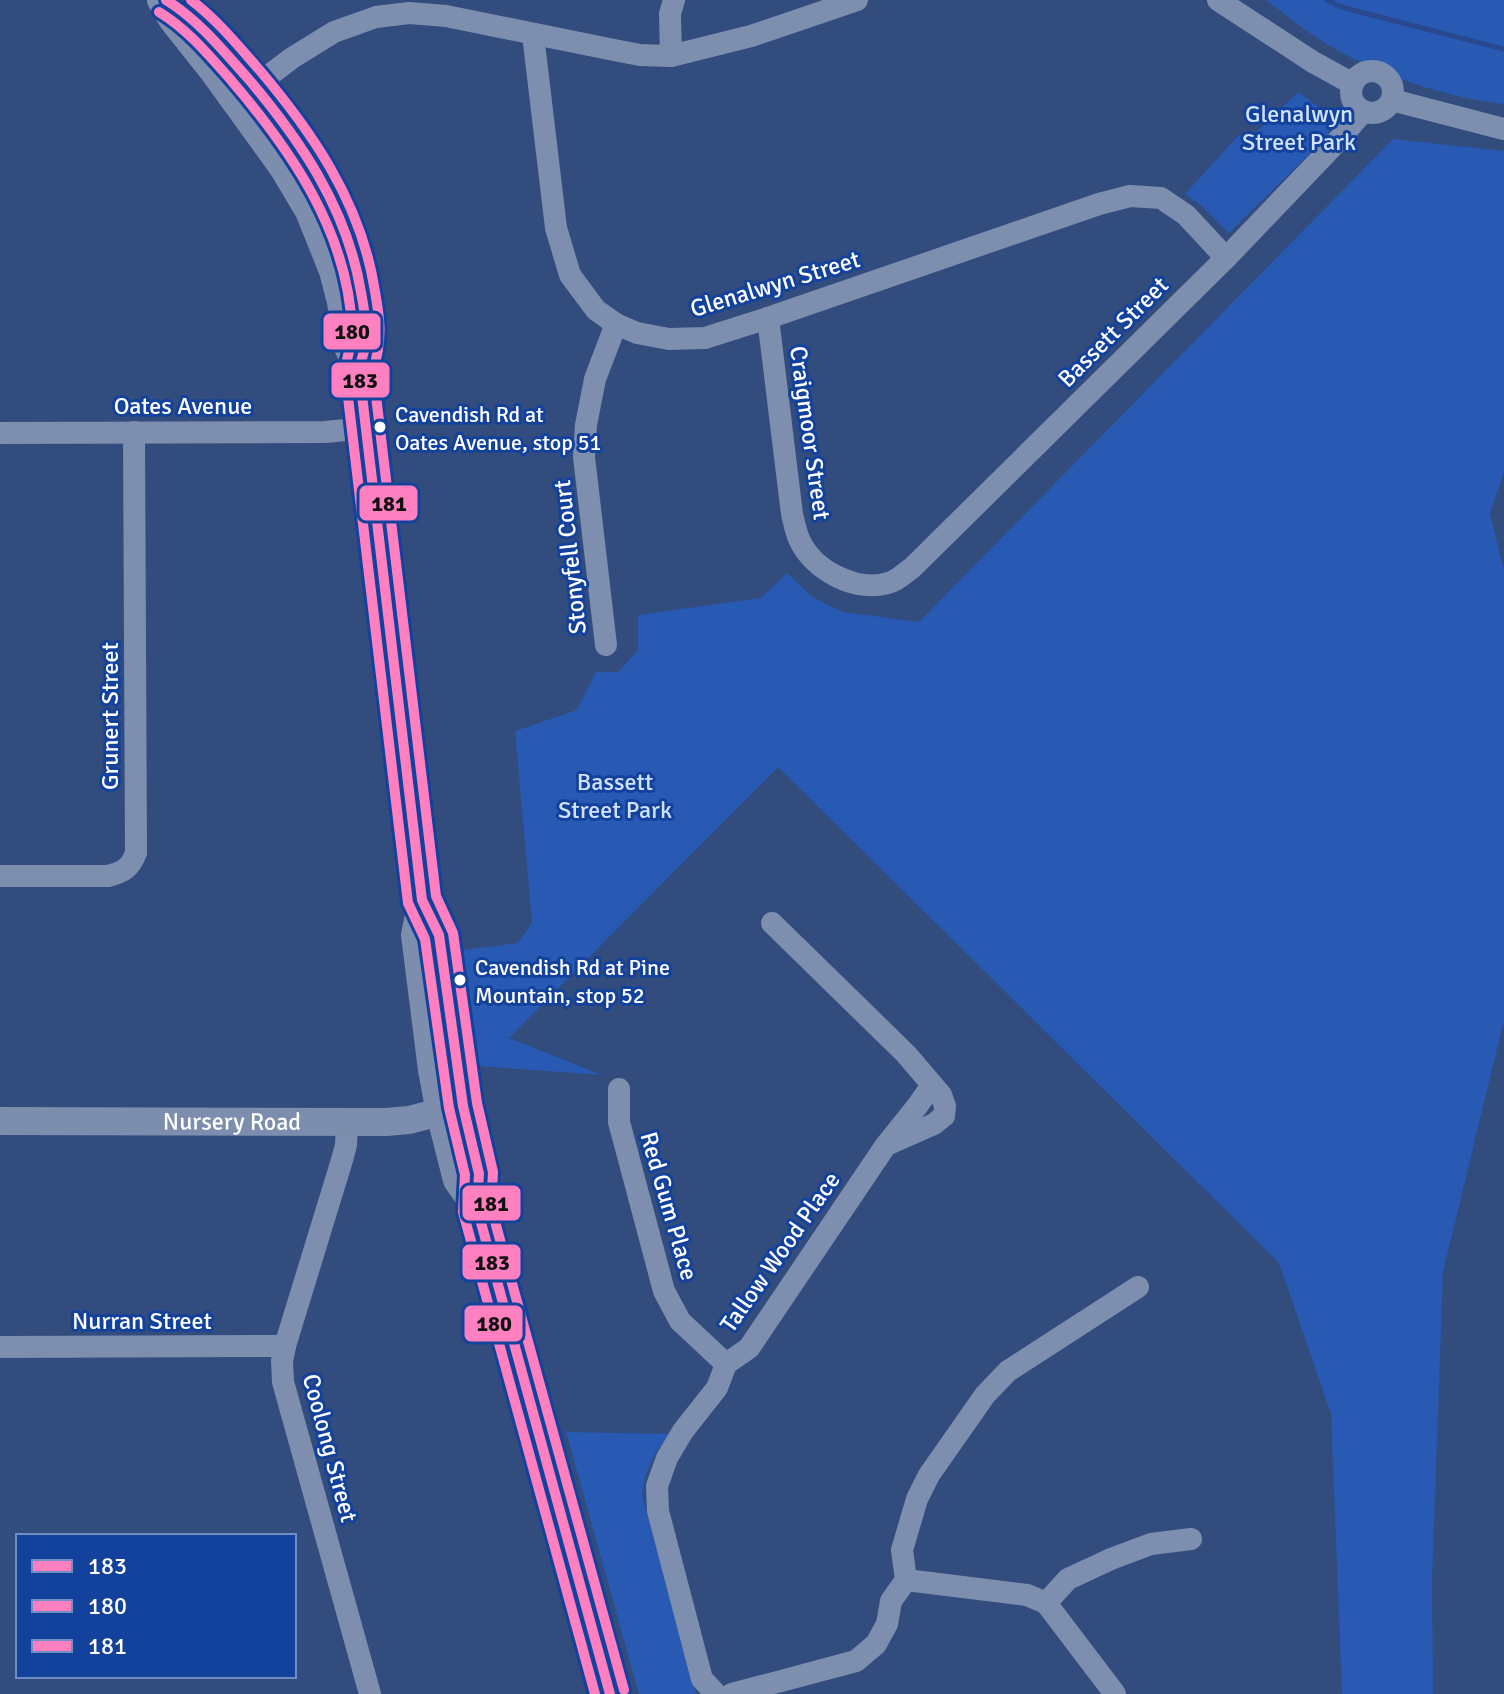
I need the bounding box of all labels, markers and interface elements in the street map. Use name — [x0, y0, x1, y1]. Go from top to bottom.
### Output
park label: Glenalwyn Street Park — [1242, 99, 1356, 157]
street label: Glenalwyn Street — [687, 244, 863, 324]
street label: Bassett Street — [1051, 270, 1175, 394]
line badge: 180 — [322, 312, 382, 351]
text: 180 — [334, 318, 370, 345]
street label: Craigmoor Street — [783, 344, 837, 522]
line badge: 183 — [330, 361, 391, 399]
text: 183 — [342, 367, 378, 394]
street label: Oates Avenue — [114, 391, 252, 421]
place label: Cavendish Rd at Oates Avenue, stop 51 — [395, 401, 601, 456]
marker: Cavendish Rd at Oates Avenue, stop 51 — [372, 419, 388, 435]
street label: Stonyfell Court — [547, 478, 593, 636]
line badge: 181 — [358, 484, 419, 522]
text: 181 — [371, 490, 407, 517]
street label: Grunert Street — [95, 642, 125, 790]
park label: Bassett Street Park — [558, 767, 672, 825]
place label: Cavendish Rd at Pine Mountain, stop 52 — [475, 954, 670, 1009]
marker: Cavendish Rd at Pine Mountain, stop 52 — [452, 972, 468, 988]
street label: Nursery Road — [163, 1106, 301, 1137]
street label: Red Gum Place — [633, 1128, 705, 1284]
street label: Tallow Wood Place — [713, 1166, 847, 1338]
line badge: 181 — [461, 1184, 522, 1222]
text: 181 — [473, 1190, 509, 1217]
line badge: 183 — [461, 1243, 522, 1281]
text: 183 — [474, 1249, 510, 1276]
line badge: 180 — [463, 1304, 524, 1343]
street label: Nurran Street — [72, 1306, 212, 1336]
text: 180 — [476, 1310, 512, 1337]
street label: Coolong Street — [296, 1371, 364, 1525]
legend — [16, 1534, 296, 1678]
text: 183 — [88, 1551, 127, 1581]
text: 180 — [88, 1591, 127, 1621]
text: 181 — [88, 1631, 127, 1661]

